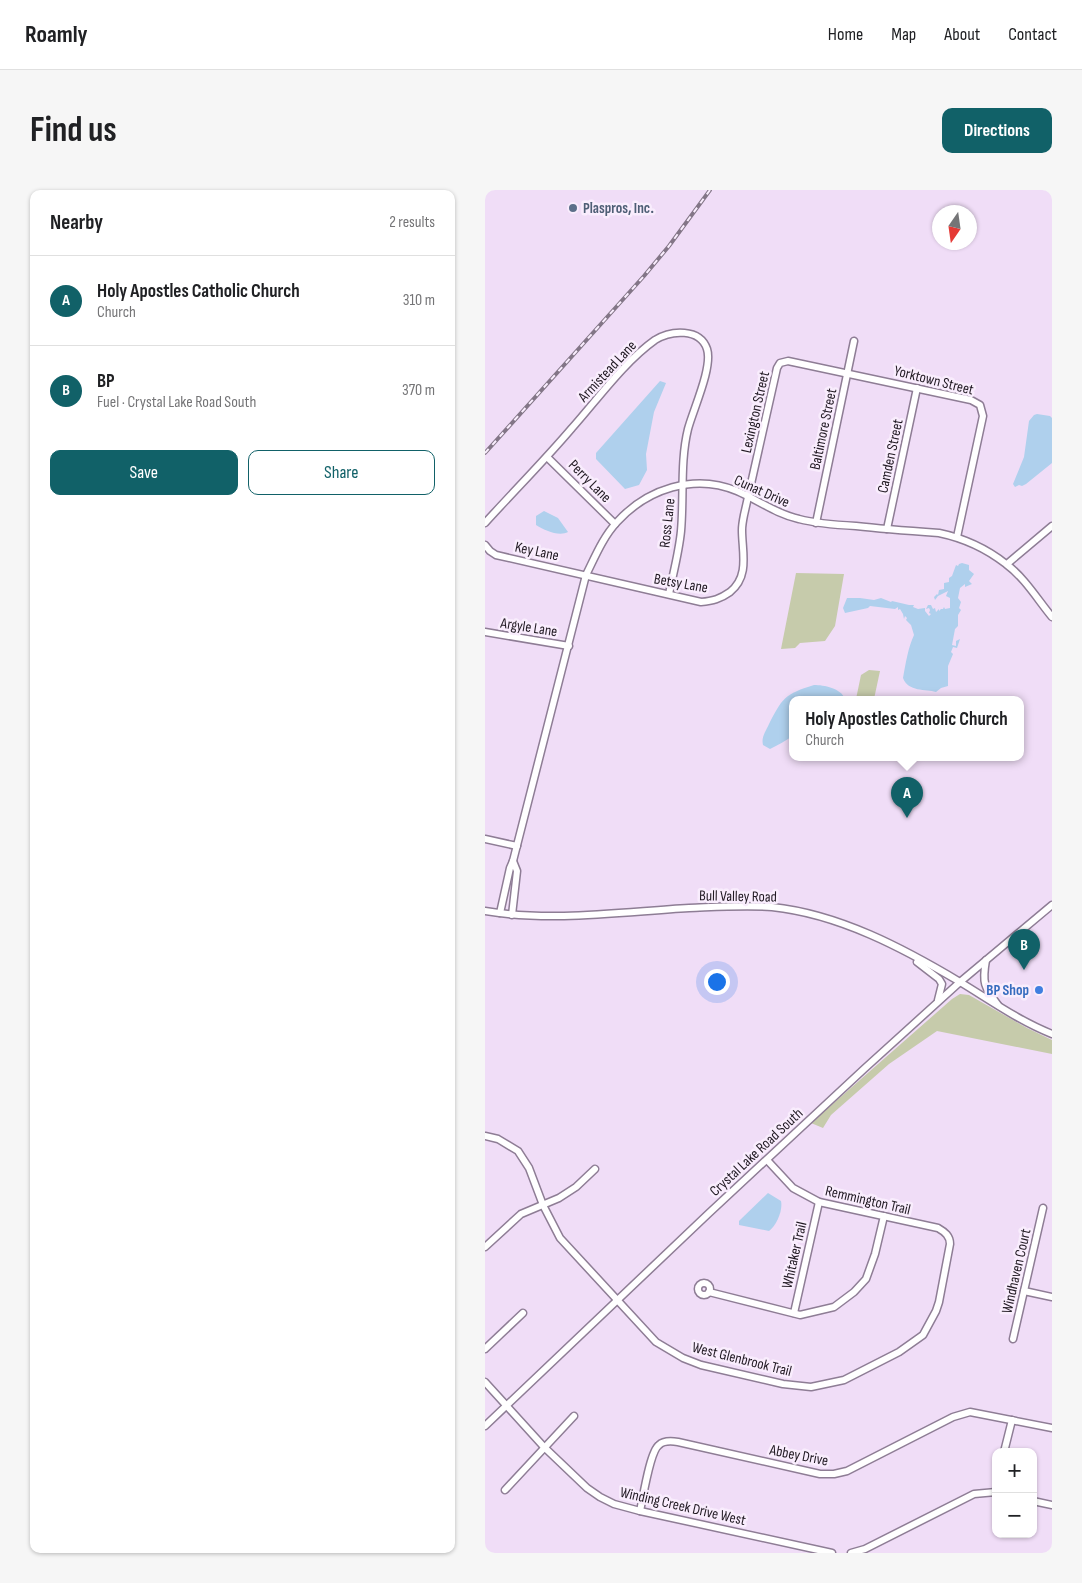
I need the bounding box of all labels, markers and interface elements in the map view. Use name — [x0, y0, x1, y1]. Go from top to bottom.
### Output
text: Roamly — [25, 20, 88, 49]
text: Home — [828, 24, 863, 45]
text: Map — [891, 24, 916, 45]
text: About — [944, 24, 980, 45]
text: Contact — [1008, 24, 1057, 45]
button: Directions — [942, 108, 1052, 153]
text: Find us — [30, 109, 117, 152]
place label: Plaspros, Inc. — [583, 199, 654, 218]
marker: Plaspros, Inc. — [567, 202, 579, 214]
north arrow — [932, 205, 977, 250]
text: Nearby — [50, 210, 103, 235]
text: 2 results — [389, 213, 435, 232]
text: Holy Apostles Catholic Church — [97, 280, 300, 303]
text: A — [62, 291, 70, 310]
text: 310 m — [403, 291, 435, 310]
text: Church — [97, 303, 136, 322]
street label: Armistead Lane — [573, 337, 641, 407]
street label: Yorktown Street — [892, 361, 976, 400]
street label: Lexington Street — [737, 369, 774, 455]
text: BP — [97, 370, 115, 393]
text: B — [62, 381, 70, 400]
text: 370 m — [402, 381, 435, 400]
street label: Baltimore Street — [806, 386, 841, 471]
text: Fuel · Crystal Lake Road South — [97, 393, 256, 412]
street label: Camden Street — [873, 417, 908, 495]
button: Save — [50, 450, 238, 495]
button: Share — [248, 450, 435, 495]
street label: Perry Lane — [564, 456, 615, 507]
street label: Cunat Drive — [731, 471, 793, 512]
street label: Ross Lane — [655, 497, 680, 549]
street label: Key Lane — [513, 538, 561, 565]
street label: Betsy Lane — [652, 569, 709, 598]
street label: Argyle Lane — [498, 613, 559, 641]
popup — [789, 696, 1024, 761]
text: Holy Apostles Catholic Church — [805, 708, 1008, 731]
text: Church — [805, 731, 844, 750]
pin: A — [891, 777, 923, 818]
street label: Bull Valley Road — [699, 886, 777, 907]
pin: B — [1008, 929, 1040, 970]
your location — [704, 969, 730, 995]
place label: BP Shop — [986, 981, 1029, 1000]
marker: BP Shop — [1033, 984, 1045, 996]
street label: Crystal Lake Road South — [706, 1104, 807, 1200]
street label: Remmington Trail — [823, 1181, 912, 1220]
street label: Whitaker Trail — [778, 1220, 811, 1290]
street label: Windhaven Court — [997, 1226, 1036, 1315]
street label: West Glenbrook Trail — [690, 1338, 794, 1381]
street label: Abbey Drive — [767, 1440, 830, 1470]
map controls — [992, 1448, 1037, 1538]
button: + — [992, 1448, 1037, 1493]
street label: Winding Creek Drive West — [618, 1483, 748, 1530]
button: − — [992, 1493, 1037, 1538]

